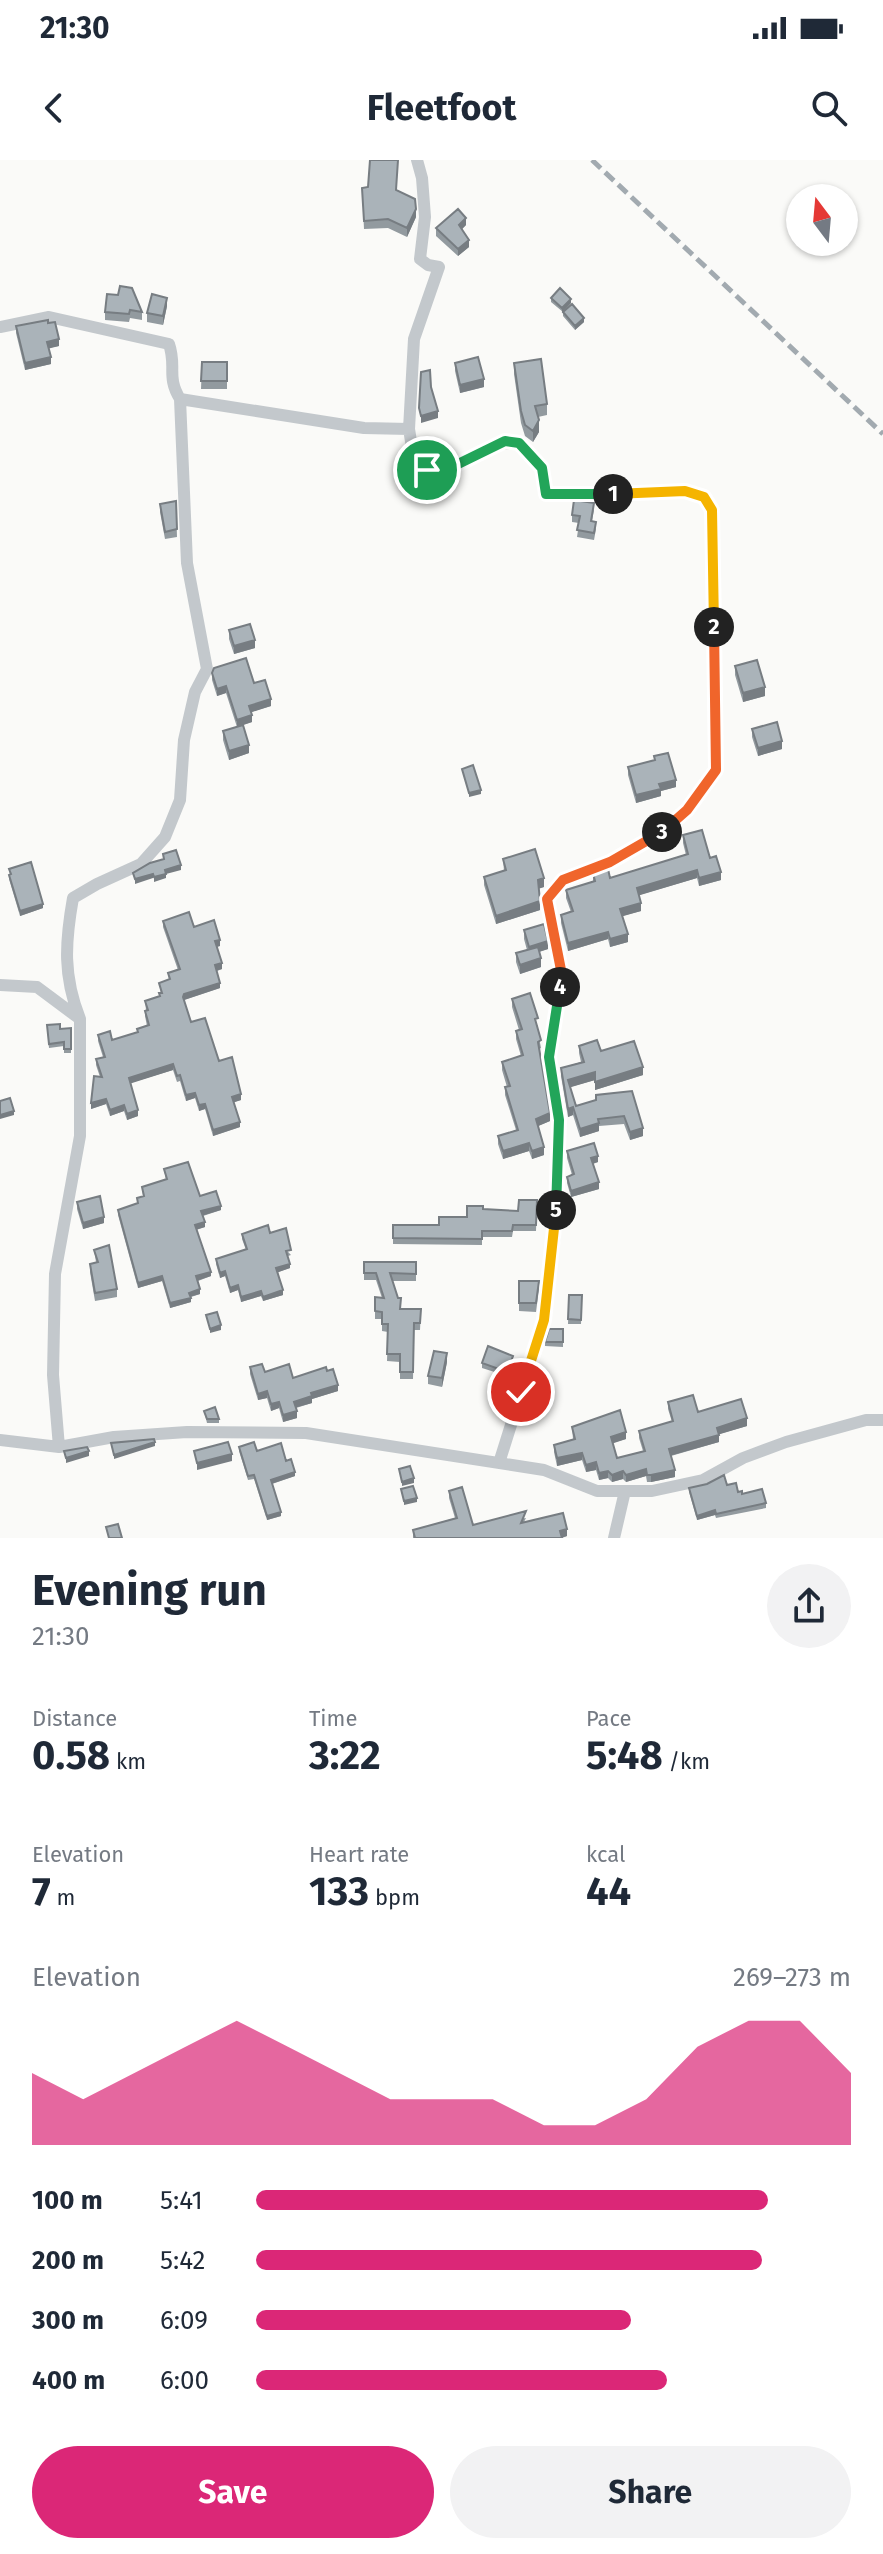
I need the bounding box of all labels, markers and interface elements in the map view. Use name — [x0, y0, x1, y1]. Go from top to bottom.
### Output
text: 21:30 — [40, 10, 110, 46]
icon: back — [32, 86, 76, 130]
text: Fleetfoot — [367, 86, 516, 130]
icon: search — [807, 86, 851, 130]
north arrow — [786, 184, 858, 256]
map controls — [786, 184, 858, 256]
pin — [393, 436, 461, 504]
icon: arrive — [405, 448, 449, 492]
pin: 1 — [593, 474, 633, 514]
text: 1 — [608, 480, 618, 507]
pin: 2 — [694, 607, 734, 647]
text: 2 — [708, 613, 720, 640]
pin: 3 — [642, 812, 682, 852]
text: 3 — [656, 818, 668, 845]
pin: 4 — [540, 967, 580, 1007]
text: 4 — [554, 973, 566, 1000]
pin: 5 — [536, 1190, 576, 1230]
text: 5 — [550, 1196, 562, 1223]
pin — [487, 1358, 555, 1426]
icon: check — [499, 1370, 543, 1414]
text: Evening run — [32, 1564, 267, 1617]
button: share — [767, 1564, 851, 1648]
text: 21:30 — [32, 1621, 89, 1652]
text: Distance — [32, 1705, 117, 1732]
text: Time — [309, 1705, 357, 1732]
text: Pace — [586, 1705, 632, 1732]
text: 0.58 — [32, 1732, 110, 1780]
text: 3:22 — [309, 1732, 381, 1780]
text: 5:48 — [586, 1732, 663, 1780]
text: km — [110, 1748, 146, 1775]
text: /km — [663, 1748, 710, 1775]
text: Elevation — [32, 1841, 124, 1868]
text: Heart rate — [309, 1841, 409, 1868]
text: kcal — [586, 1841, 626, 1868]
text: 7 — [32, 1868, 51, 1916]
text: 133 — [309, 1868, 369, 1916]
text: 44 — [586, 1868, 631, 1916]
text: m — [51, 1884, 75, 1911]
text: bpm — [369, 1884, 420, 1911]
text: Elevation — [32, 1962, 141, 1993]
text: 269–273 m — [733, 1962, 851, 1993]
text: 100 m — [32, 2185, 103, 2216]
text: 5:41 — [160, 2185, 203, 2216]
text: 200 m — [32, 2245, 104, 2276]
text: 5:42 — [160, 2245, 205, 2276]
text: 300 m — [32, 2305, 104, 2336]
text: 6:09 — [160, 2305, 208, 2336]
text: 400 m — [32, 2365, 105, 2396]
text: 6:00 — [160, 2365, 209, 2396]
button: Save — [32, 2446, 434, 2538]
button: Share — [450, 2446, 851, 2538]

